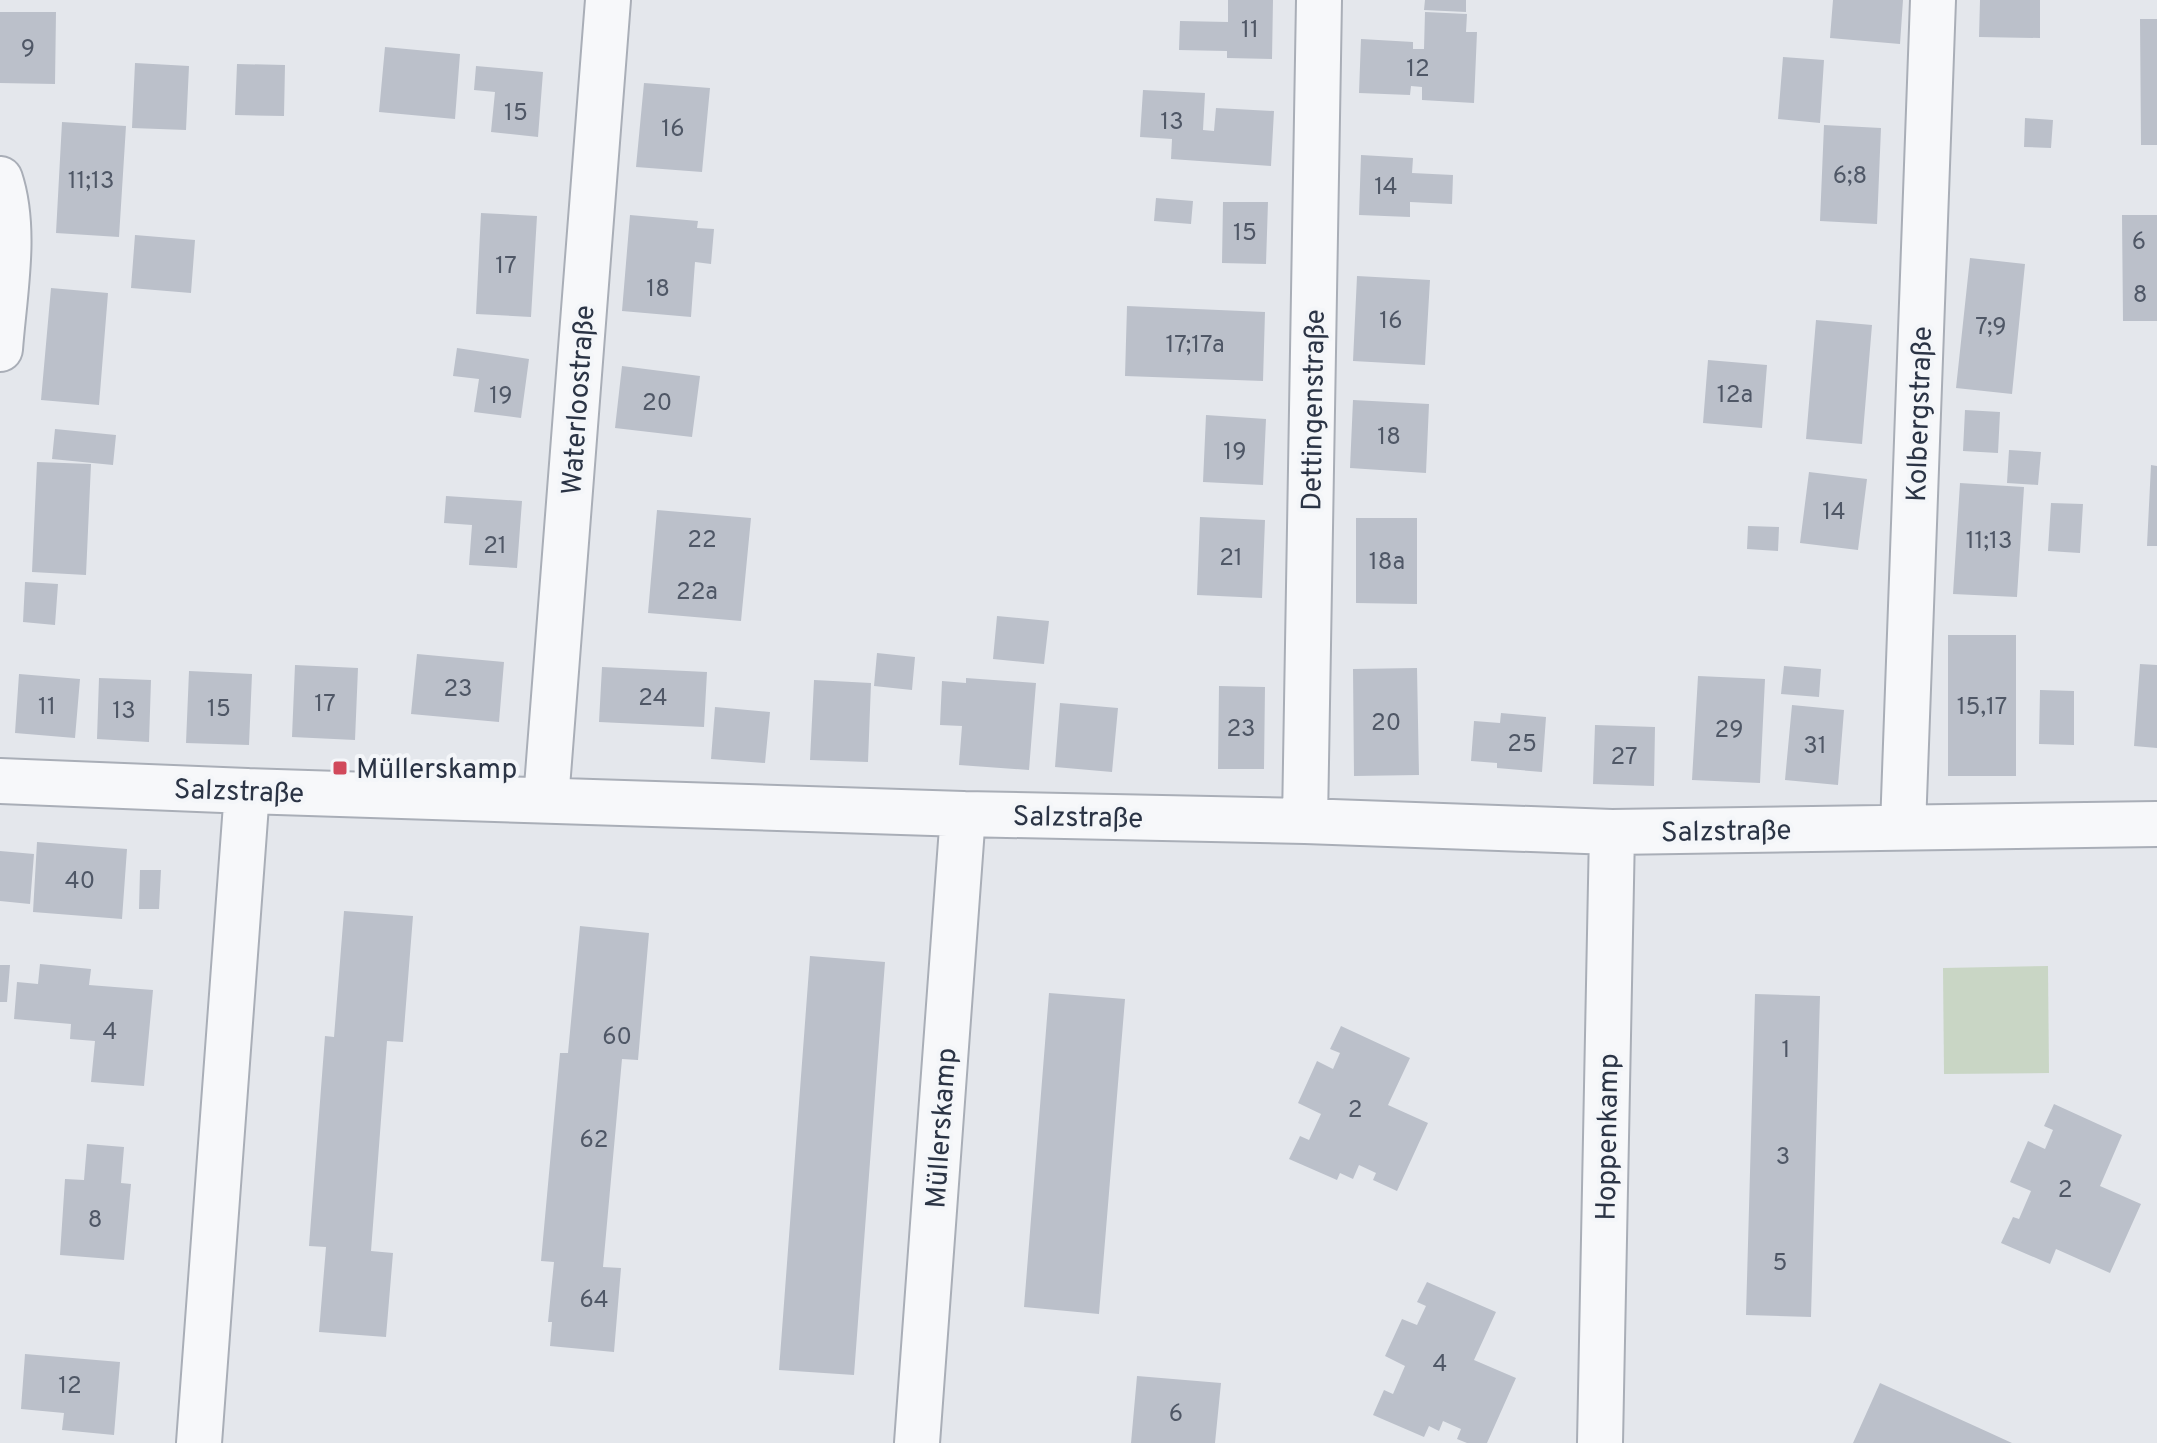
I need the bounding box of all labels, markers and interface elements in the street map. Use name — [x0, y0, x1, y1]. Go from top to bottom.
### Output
house number: 11 — [1241, 16, 1259, 46]
house number: 9 — [21, 35, 35, 65]
house number: 12 — [1406, 55, 1430, 85]
house number: 15 — [504, 99, 528, 129]
house number: 13 — [1160, 108, 1184, 138]
house number: 16 — [661, 115, 685, 145]
house number: 6;8 — [1833, 162, 1867, 192]
house number: 11;13 — [68, 167, 114, 197]
house number: 14 — [1374, 173, 1398, 203]
house number: 15 — [1233, 219, 1257, 249]
house number: 6 — [2132, 228, 2146, 258]
house number: 17 — [495, 252, 517, 282]
house number: 18 — [646, 275, 670, 305]
house number: 8 — [2133, 281, 2147, 311]
street label: Waterloostraße — [555, 304, 605, 496]
house number: 16 — [1379, 307, 1403, 337]
street label: Dettingenstraße — [1295, 309, 1335, 511]
house number: 7;9 — [1975, 313, 2007, 343]
street label: Kolbergstraße — [1900, 325, 1942, 503]
house number: 17;17a — [1165, 331, 1225, 361]
house number: 12a — [1717, 381, 1753, 411]
house number: 19 — [489, 382, 513, 412]
house number: 20 — [642, 389, 672, 419]
house number: 18 — [1377, 423, 1401, 453]
house number: 19 — [1223, 438, 1247, 468]
house number: 14 — [1822, 498, 1846, 528]
house number: 22 — [687, 526, 717, 556]
house number: 11;13 — [1966, 527, 2012, 557]
house number: 21 — [483, 532, 507, 562]
house number: 21 — [1219, 544, 1243, 574]
house number: 18a — [1369, 548, 1405, 578]
house number: 22a — [676, 578, 718, 608]
house number: 23 — [443, 675, 473, 705]
house number: 24 — [638, 684, 668, 714]
house number: 17 — [314, 690, 336, 720]
house number: 11 — [38, 693, 56, 723]
house number: 15,17 — [1957, 693, 2007, 723]
house number: 15 — [207, 695, 231, 725]
house number: 13 — [112, 697, 136, 727]
house number: 20 — [1371, 709, 1401, 739]
house number: 23 — [1226, 715, 1256, 745]
house number: 29 — [1714, 716, 1744, 746]
house number: 25 — [1507, 730, 1537, 760]
house number: 31 — [1803, 732, 1827, 762]
house number: 27 — [1611, 743, 1637, 773]
place label: Müllerskamp — [356, 753, 517, 789]
marker: Müllerskamp — [331, 759, 349, 777]
street label: Salzstraße — [173, 773, 305, 813]
street label: Salzstraße — [1012, 800, 1144, 838]
street label: Salzstraße — [1660, 814, 1792, 852]
house number: 40 — [65, 867, 95, 897]
house number: 4 — [103, 1018, 117, 1048]
house number: 60 — [602, 1023, 632, 1053]
house number: 1 — [1782, 1036, 1790, 1066]
street label: Müllerskamp — [919, 1047, 967, 1210]
street label: Hoppenkamp — [1590, 1053, 1628, 1221]
house number: 2 — [1348, 1096, 1362, 1126]
house number: 62 — [579, 1126, 609, 1156]
house number: 3 — [1776, 1143, 1790, 1173]
house number: 2 — [2058, 1176, 2072, 1206]
house number: 8 — [88, 1206, 102, 1236]
house number: 5 — [1773, 1249, 1787, 1279]
house number: 64 — [579, 1286, 609, 1316]
house number: 4 — [1433, 1350, 1447, 1380]
house number: 12 — [58, 1372, 82, 1402]
house number: 6 — [1169, 1400, 1183, 1430]

